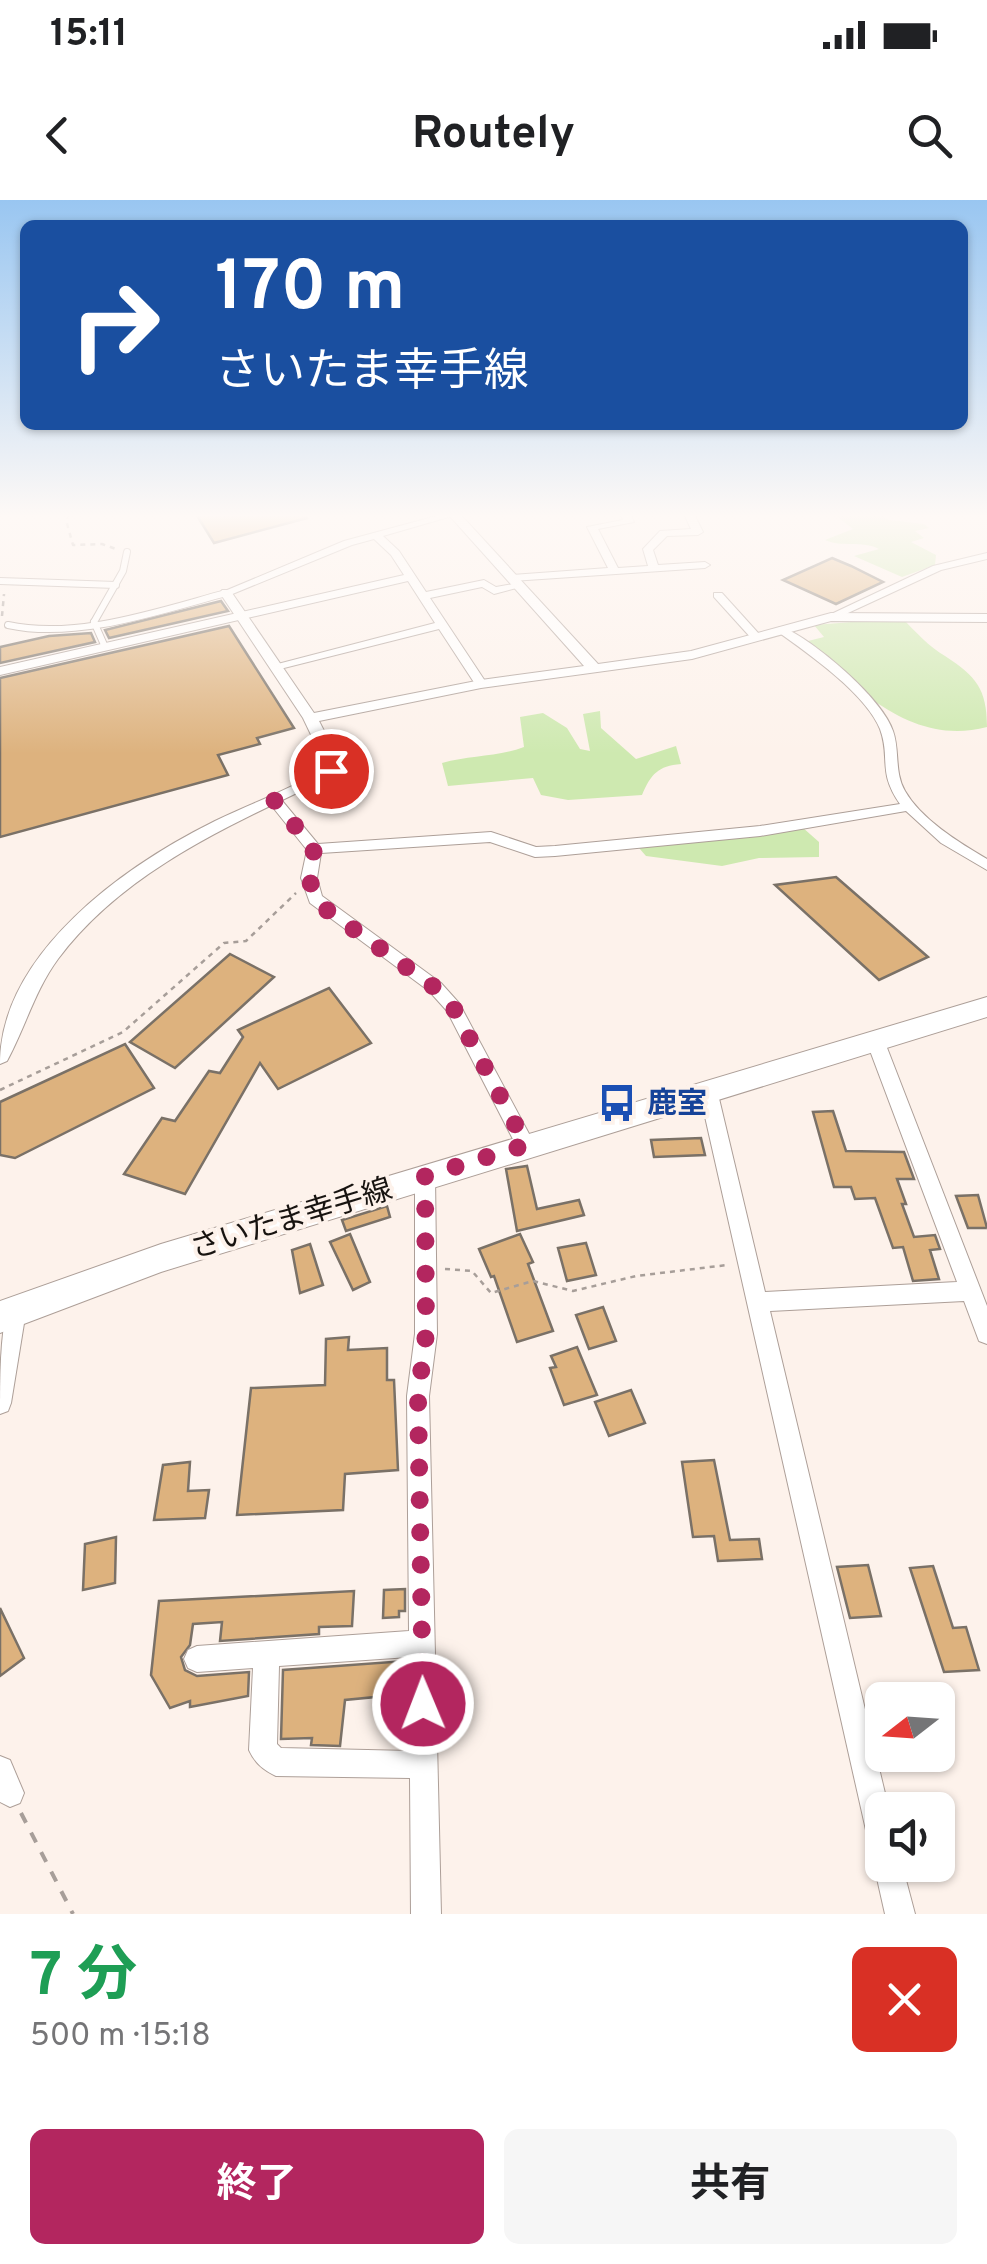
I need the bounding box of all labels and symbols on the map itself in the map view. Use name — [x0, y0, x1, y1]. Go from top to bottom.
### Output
pin — [289, 729, 374, 814]
bus stop icon: 鹿室 — [596, 1082, 638, 1124]
place label: 鹿室 — [647, 1087, 707, 1124]
street label: さいたま幸手線 — [186, 1172, 397, 1269]
position arrow — [371, 1652, 475, 1756]
north arrow — [865, 1682, 955, 1772]

